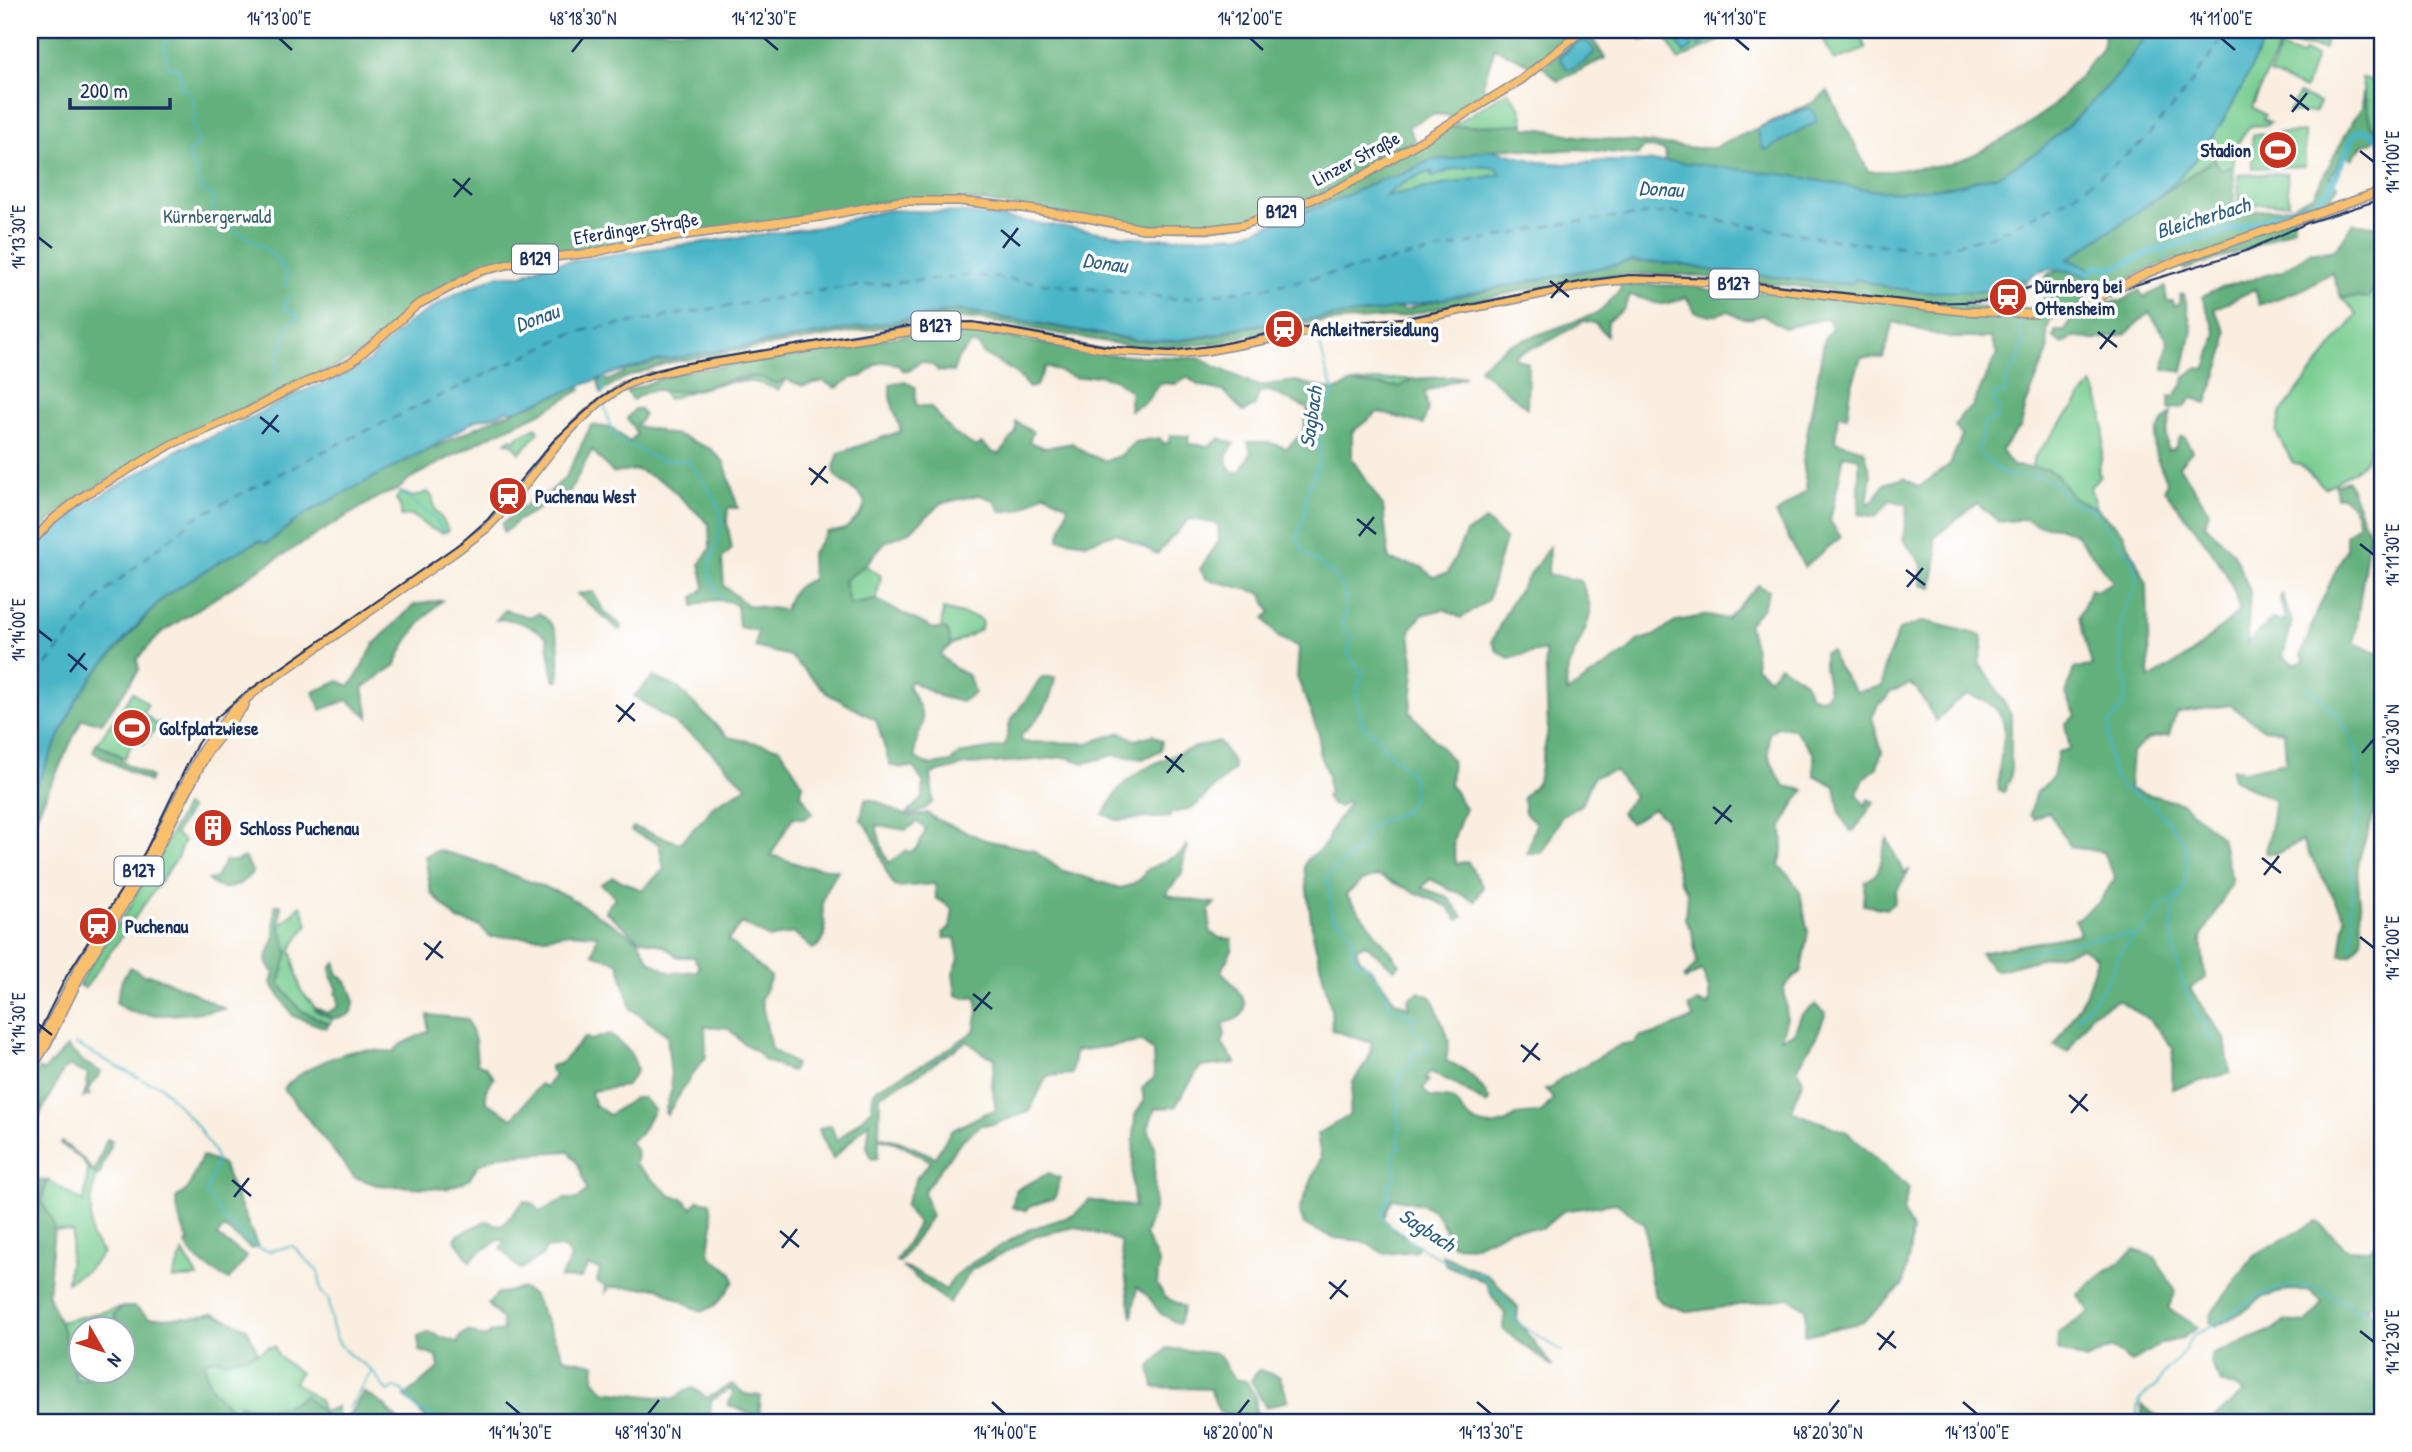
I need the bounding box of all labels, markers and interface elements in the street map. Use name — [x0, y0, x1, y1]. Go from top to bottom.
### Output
text: 14°13'00"E — [247, 6, 311, 31]
text: 48°18'30"N — [549, 6, 617, 31]
text: 14°12'30"E — [732, 6, 796, 31]
text: 14°12'00"E — [1218, 6, 1282, 31]
text: 14°11'30"E — [1703, 6, 1767, 31]
text: 14°11'00"E — [2189, 6, 2253, 31]
scale bar — [70, 66, 170, 110]
text: 200 m — [80, 76, 128, 105]
street label: Linzer Straße — [1308, 124, 1404, 192]
sports icon: Stadion — [2257, 129, 2299, 171]
text: 14°11'00"E — [2380, 130, 2405, 194]
place label: Stadion — [2200, 137, 2251, 163]
water label: Donau — [1638, 173, 1686, 204]
water label: Bleicherbach — [2152, 189, 2254, 246]
road number: B129 — [1258, 197, 1304, 226]
park label: Kürnbergerwald — [163, 203, 272, 229]
text: 14°13'30"E — [6, 205, 31, 269]
street label: Eferdinger Straße — [572, 205, 701, 251]
road number: B129 — [512, 244, 558, 274]
water label: Donau — [1081, 245, 1131, 280]
road number: B127 — [1710, 270, 1758, 298]
place label: Dürnberg bei Ottensheim — [2035, 273, 2123, 321]
station icon: Dürnberg bei Ottensheim — [1987, 276, 2029, 318]
water label: Donau — [511, 296, 564, 339]
station icon: Achleitnersiedlung — [1263, 308, 1305, 350]
road number: B127 — [912, 312, 960, 340]
place label: Achleitnersiedlung — [1311, 316, 1439, 343]
water label: Sagbach — [1292, 384, 1329, 449]
station icon: Puchenau West — [487, 475, 529, 517]
place label: Puchenau West — [535, 483, 637, 509]
text: 14°11'30"E — [2380, 523, 2405, 587]
text: 14°14'00"E — [6, 598, 31, 662]
text: 48°20'30"N — [2380, 704, 2405, 774]
sports icon: Golfplatzwiese — [111, 707, 153, 749]
place label: Golfplatzwiese — [159, 715, 259, 742]
building icon: Schloss Puchenau — [192, 807, 234, 849]
place label: Schloss Puchenau — [240, 815, 359, 841]
road number: B127 — [114, 856, 164, 886]
station icon: Puchenau — [77, 905, 119, 947]
place label: Puchenau — [125, 913, 189, 939]
text: 14°12'00"E — [2380, 916, 2405, 980]
text: 14°14'30"E — [6, 992, 31, 1056]
water label: Sagbach — [1394, 1201, 1462, 1259]
text: 14°12'30"E — [2380, 1310, 2405, 1374]
north arrow — [66, 1316, 136, 1386]
text: N — [102, 1349, 128, 1373]
text: 14°14'30"E — [488, 1420, 552, 1445]
text: 48°19'30"N — [615, 1420, 681, 1445]
text: 14°14'00"E — [973, 1420, 1037, 1445]
text: 48°20'00"N — [1203, 1420, 1273, 1445]
text: 14°13'30"E — [1459, 1420, 1523, 1445]
text: 48°20'30"N — [1793, 1420, 1863, 1445]
text: 14°13'00"E — [1945, 1420, 2009, 1445]

